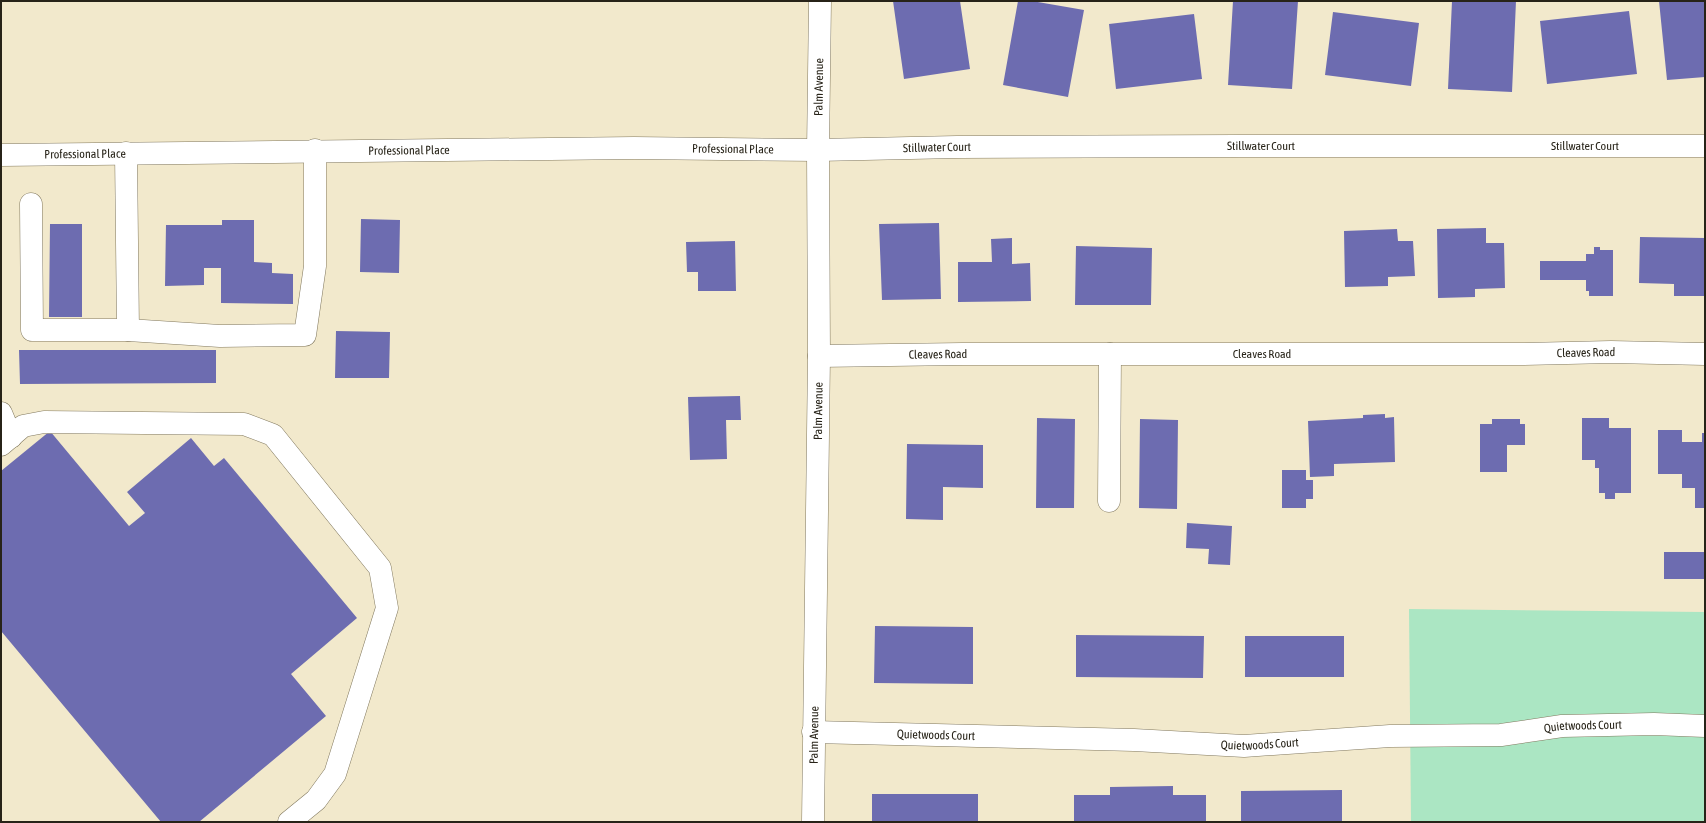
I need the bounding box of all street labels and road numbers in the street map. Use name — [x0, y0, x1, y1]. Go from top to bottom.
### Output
street label: Palm Avenue — [811, 58, 826, 116]
street label: Stillwater Court — [1227, 139, 1295, 153]
street label: Stillwater Court — [1551, 139, 1619, 153]
street label: Stillwater Court — [903, 140, 971, 155]
street label: Professional Place — [692, 142, 774, 157]
street label: Professional Place — [368, 143, 450, 158]
street label: Professional Place — [44, 147, 126, 162]
street label: Cleaves Road — [1556, 345, 1615, 360]
street label: Cleaves Road — [909, 347, 967, 362]
street label: Cleaves Road — [1233, 347, 1291, 361]
street label: Palm Avenue — [811, 382, 826, 440]
street label: Palm Avenue — [807, 706, 821, 764]
street label: Quietwoods Court — [1543, 718, 1622, 736]
street label: Quietwoods Court — [897, 727, 976, 743]
street label: Quietwoods Court — [1220, 735, 1300, 753]

